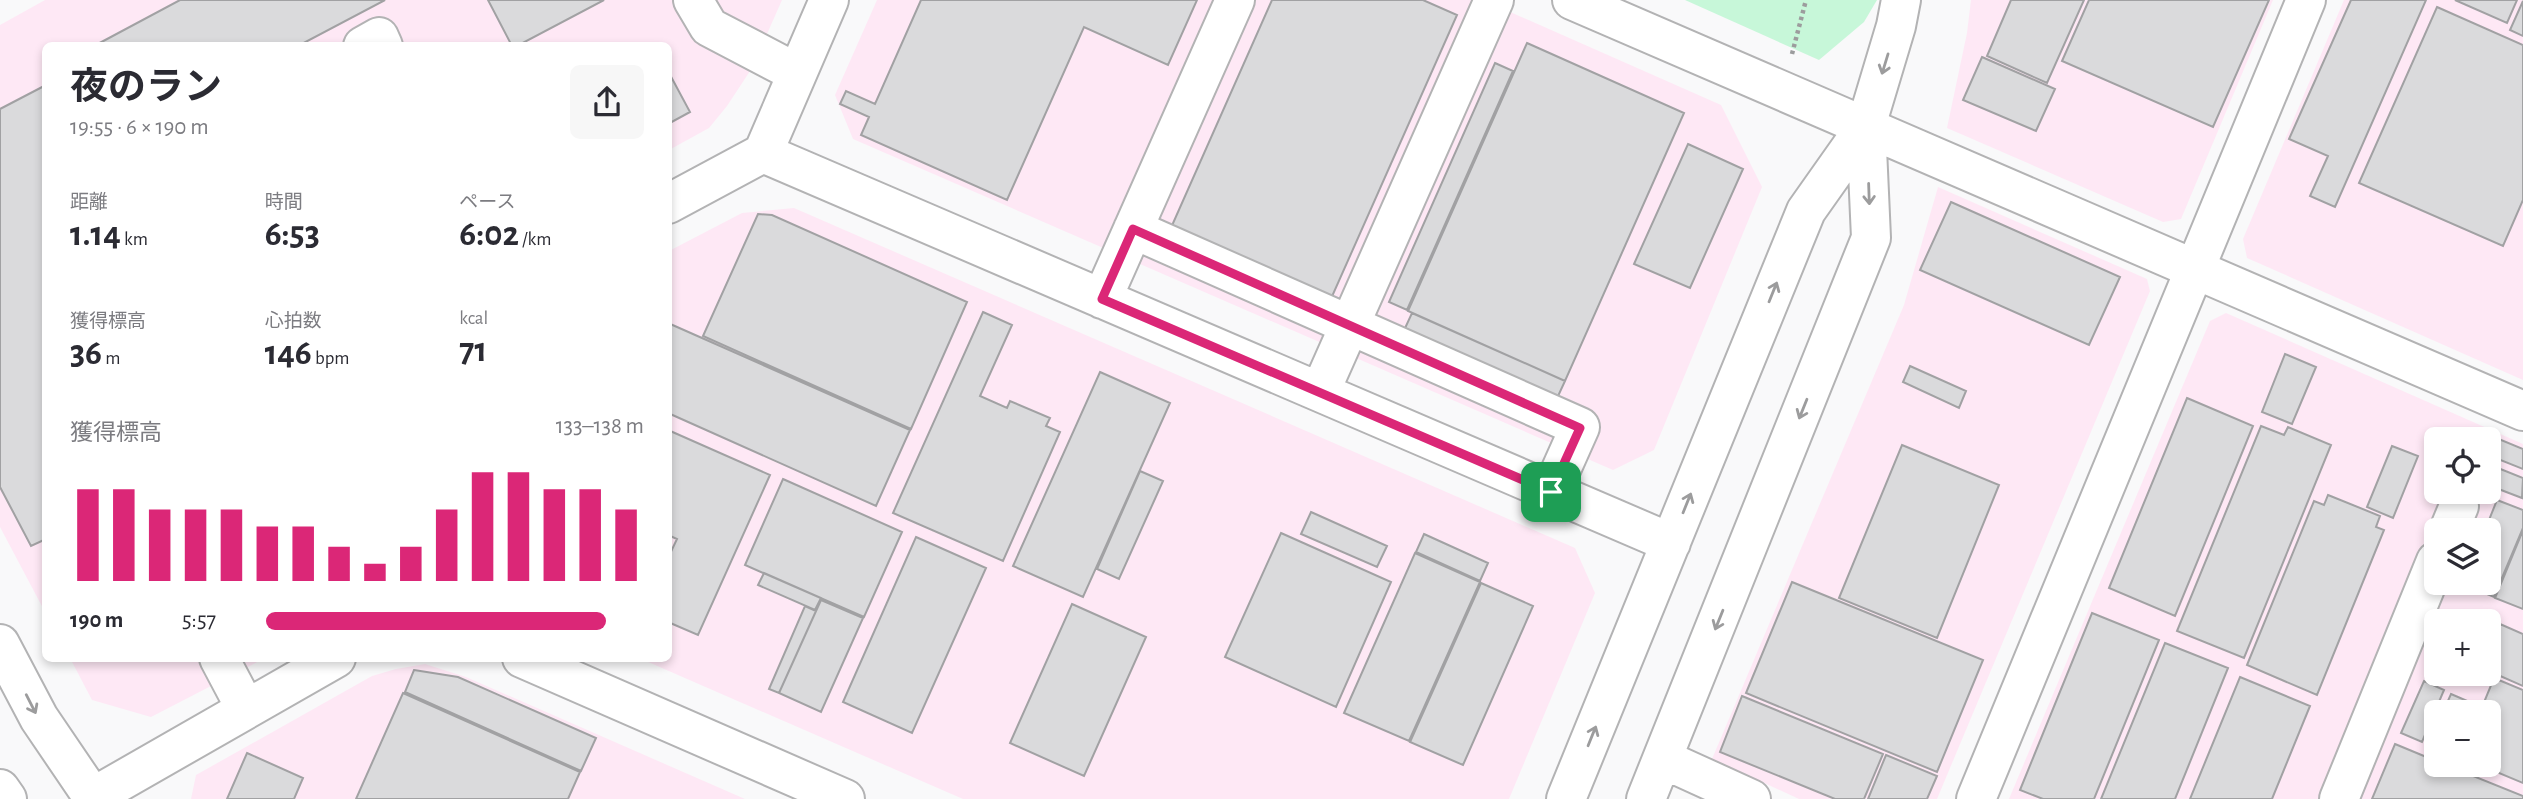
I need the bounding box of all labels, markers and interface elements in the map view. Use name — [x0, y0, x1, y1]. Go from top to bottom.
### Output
one-way arrow — [1878, 52, 1891, 74]
button: share — [570, 65, 644, 139]
text: 夜のラン — [70, 69, 222, 107]
text: 19:55 · 6 × 190 m — [70, 116, 209, 139]
one-way arrow — [1863, 183, 1876, 206]
text: 距離 — [70, 193, 108, 212]
text: 時間 — [265, 193, 303, 212]
text: ペース — [459, 193, 515, 212]
text: 1.14 — [70, 217, 121, 252]
text: 6:53 — [265, 217, 320, 252]
text: 6:02 — [459, 217, 519, 252]
text: km — [121, 230, 148, 249]
text: /km — [519, 230, 551, 249]
one-way arrow — [1767, 282, 1780, 303]
text: kcal — [459, 309, 488, 328]
text: 獲得標高 — [70, 312, 146, 331]
text: 心拍数 — [265, 312, 322, 331]
text: 71 — [459, 333, 487, 368]
text: 36 — [70, 336, 102, 371]
text: 146 — [265, 336, 312, 371]
text: m — [102, 349, 120, 368]
text: bpm — [312, 349, 349, 368]
one-way arrow — [1795, 397, 1808, 419]
text: 133–138 m — [556, 415, 644, 438]
text: 獲得標高 — [70, 422, 162, 445]
map controls — [2424, 427, 2501, 777]
button: locate — [2424, 427, 2501, 504]
pin — [1521, 462, 1581, 522]
icon: arrive — [1532, 473, 1570, 511]
one-way arrow — [1682, 492, 1695, 514]
button: layers — [2424, 518, 2501, 595]
text: 190 m — [70, 609, 123, 632]
text: 5:57 — [182, 609, 216, 632]
one-way arrow — [1711, 609, 1724, 631]
button: + — [2424, 609, 2501, 686]
one-way arrow — [25, 693, 39, 714]
button: − — [2424, 700, 2501, 777]
one-way arrow — [1586, 726, 1599, 747]

